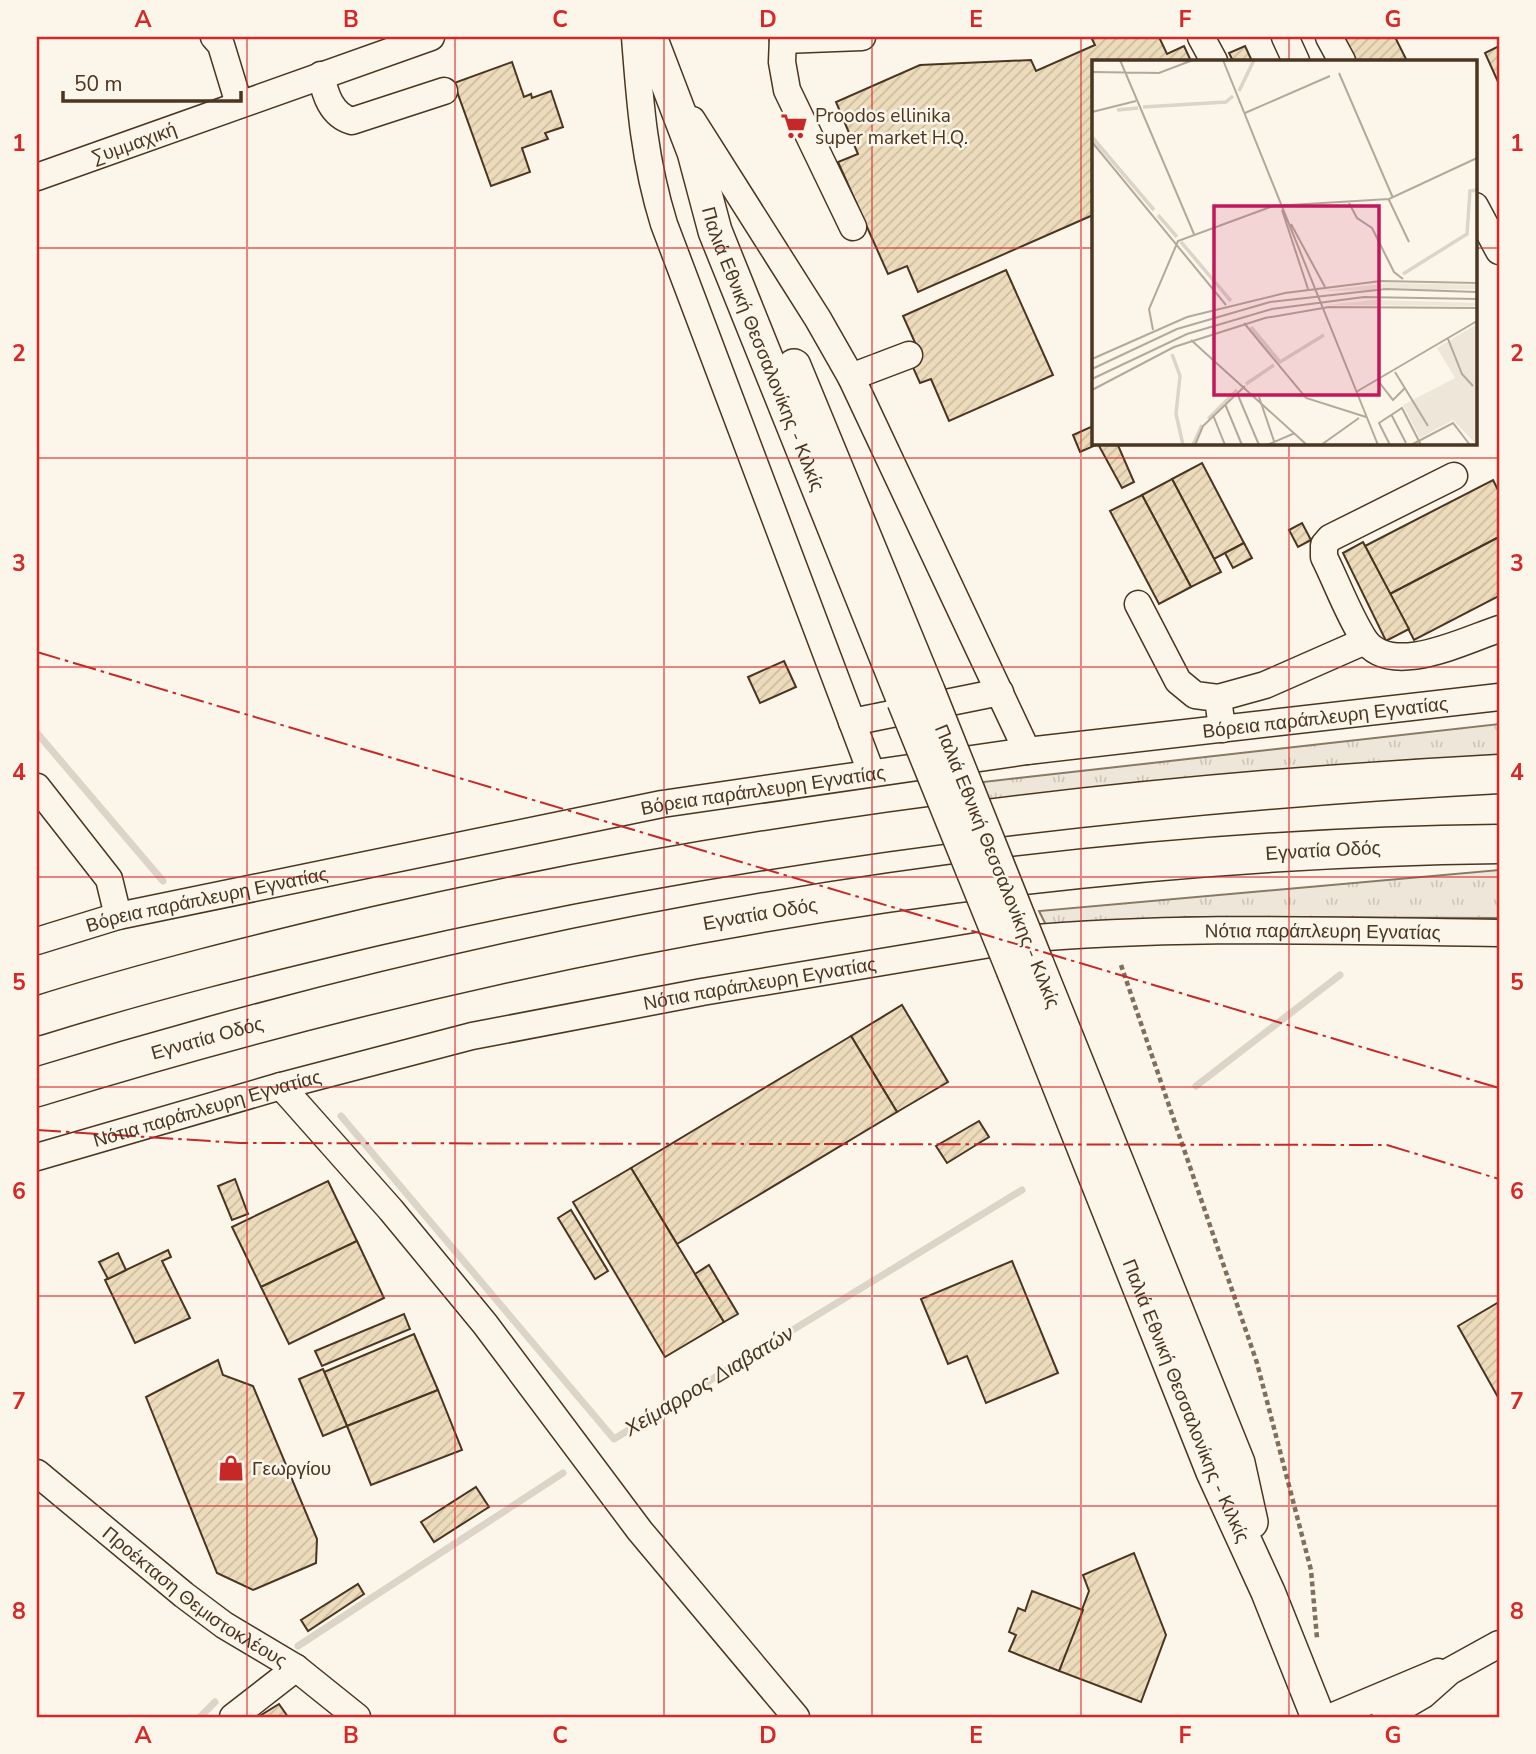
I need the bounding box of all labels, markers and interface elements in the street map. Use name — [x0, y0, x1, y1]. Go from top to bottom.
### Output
text: A — [134, 4, 152, 35]
text: B — [343, 4, 359, 35]
text: C — [552, 4, 568, 35]
text: D — [759, 4, 777, 35]
text: E — [969, 4, 983, 35]
text: F — [1179, 4, 1192, 35]
text: G — [1385, 4, 1401, 35]
scale bar — [63, 60, 242, 104]
inset map — [1092, 60, 1476, 444]
text: 50 m — [74, 70, 123, 98]
place label: Proodos ellinika super market H.Q. — [815, 103, 968, 151]
supermarket icon: Proodos ellinika super market H.Q. — [779, 111, 809, 141]
street label: Συμμαχική — [88, 116, 180, 171]
text: 1 — [12, 128, 26, 159]
text: 1 — [1510, 128, 1524, 159]
street label: Παλιά Εθνική Θεσσαλονίκης - Κιλκίς — [695, 204, 830, 495]
text: 2 — [12, 338, 26, 369]
text: 2 — [1510, 338, 1524, 369]
text: 3 — [12, 548, 26, 579]
text: 3 — [1510, 548, 1524, 579]
street label: Βόρεια παράπλευρη Εγνατίας — [1201, 691, 1449, 745]
street label: Παλιά Εθνική Θεσσαλονίκης - Κιλκίς — [928, 721, 1066, 1012]
text: 4 — [12, 757, 26, 788]
text: 4 — [1510, 757, 1524, 788]
street label: Βόρεια παράπλευρη Εγνατίας — [638, 760, 887, 822]
street label: Εγνατία Οδός — [1265, 835, 1381, 867]
street label: Βόρεια παράπλευρη Εγνατίας — [83, 861, 330, 939]
street label: Εγνατία Οδός — [701, 892, 819, 937]
street label: Νότια παράπλευρη Εγνατίας — [1205, 918, 1441, 946]
street label: Νότια παράπλευρη Εγνατίας — [641, 951, 878, 1017]
text: 5 — [12, 967, 26, 998]
text: 5 — [1510, 967, 1524, 998]
street label: Εγνατία Οδός — [148, 1011, 266, 1067]
street label: Νότια παράπλευρη Εγνατίας — [90, 1064, 324, 1154]
text: 6 — [12, 1176, 26, 1207]
text: 6 — [1510, 1176, 1524, 1207]
street label: Παλιά Εθνική Θεσσαλονίκης - Κιλκίς — [1116, 1256, 1256, 1547]
water label: Χείμαρρος Διαβατών — [618, 1319, 799, 1443]
text: 7 — [12, 1386, 26, 1417]
text: 7 — [1510, 1386, 1524, 1417]
shop icon: Γεωργίου — [216, 1453, 246, 1483]
place label: Γεωργίου — [252, 1456, 331, 1482]
street label: Προέκταση Θεμιστοκλέους — [97, 1521, 292, 1674]
text: 8 — [12, 1596, 26, 1627]
text: 8 — [1510, 1596, 1524, 1627]
text: A — [134, 1720, 152, 1751]
text: B — [343, 1720, 359, 1751]
text: C — [552, 1720, 568, 1751]
text: D — [759, 1720, 777, 1751]
text: E — [969, 1720, 983, 1751]
text: F — [1179, 1720, 1192, 1751]
text: G — [1385, 1720, 1401, 1751]

